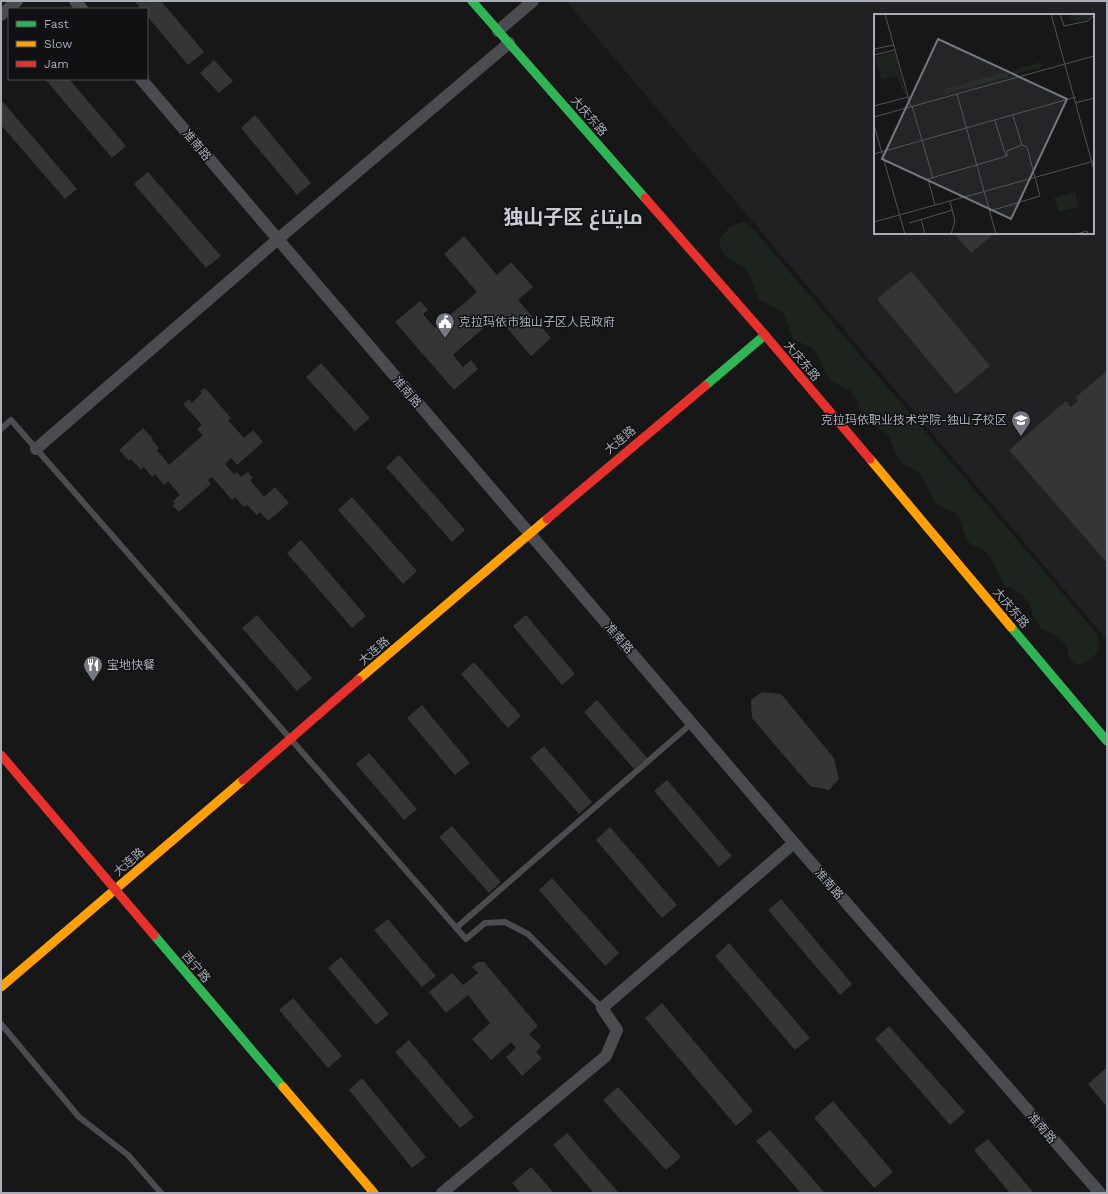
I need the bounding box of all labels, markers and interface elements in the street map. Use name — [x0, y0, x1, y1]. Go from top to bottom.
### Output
legend — [8, 8, 148, 80]
inset map — [874, 14, 1094, 234]
text: Fast — [44, 17, 69, 31]
text: Slow — [44, 37, 72, 51]
text: Jam — [44, 57, 69, 71]
street label: 大庆东路 — [568, 93, 610, 139]
street label: 准南路 — [180, 127, 214, 163]
district label: 独山子区 مايتاغ — [503, 205, 643, 231]
public building icon: 克拉玛依市独山子区人民政府 — [434, 311, 456, 339]
place label: 克拉玛依市独山子区人民政府 — [459, 315, 615, 329]
street label: 大庆东路 — [781, 338, 823, 384]
street label: 准南路 — [390, 374, 424, 410]
school or university icon: 克拉玛依职业技术学院-独山子校区 — [1010, 409, 1032, 437]
place label: 克拉玛依职业技术学院-独山子校区 — [821, 413, 1007, 427]
street label: 大连路 — [602, 423, 638, 457]
street label: 大庆东路 — [990, 585, 1032, 631]
street label: 准南路 — [602, 620, 636, 656]
street label: 大连路 — [356, 634, 392, 668]
restaurant icon: 宝地快餐 — [82, 654, 104, 682]
place label: 宝地快餐 — [107, 658, 155, 672]
street label: 大连路 — [111, 845, 147, 879]
street label: 准南路 — [812, 866, 846, 902]
street label: 西宁路 — [179, 949, 213, 985]
street label: 准南路 — [1025, 1110, 1059, 1146]

